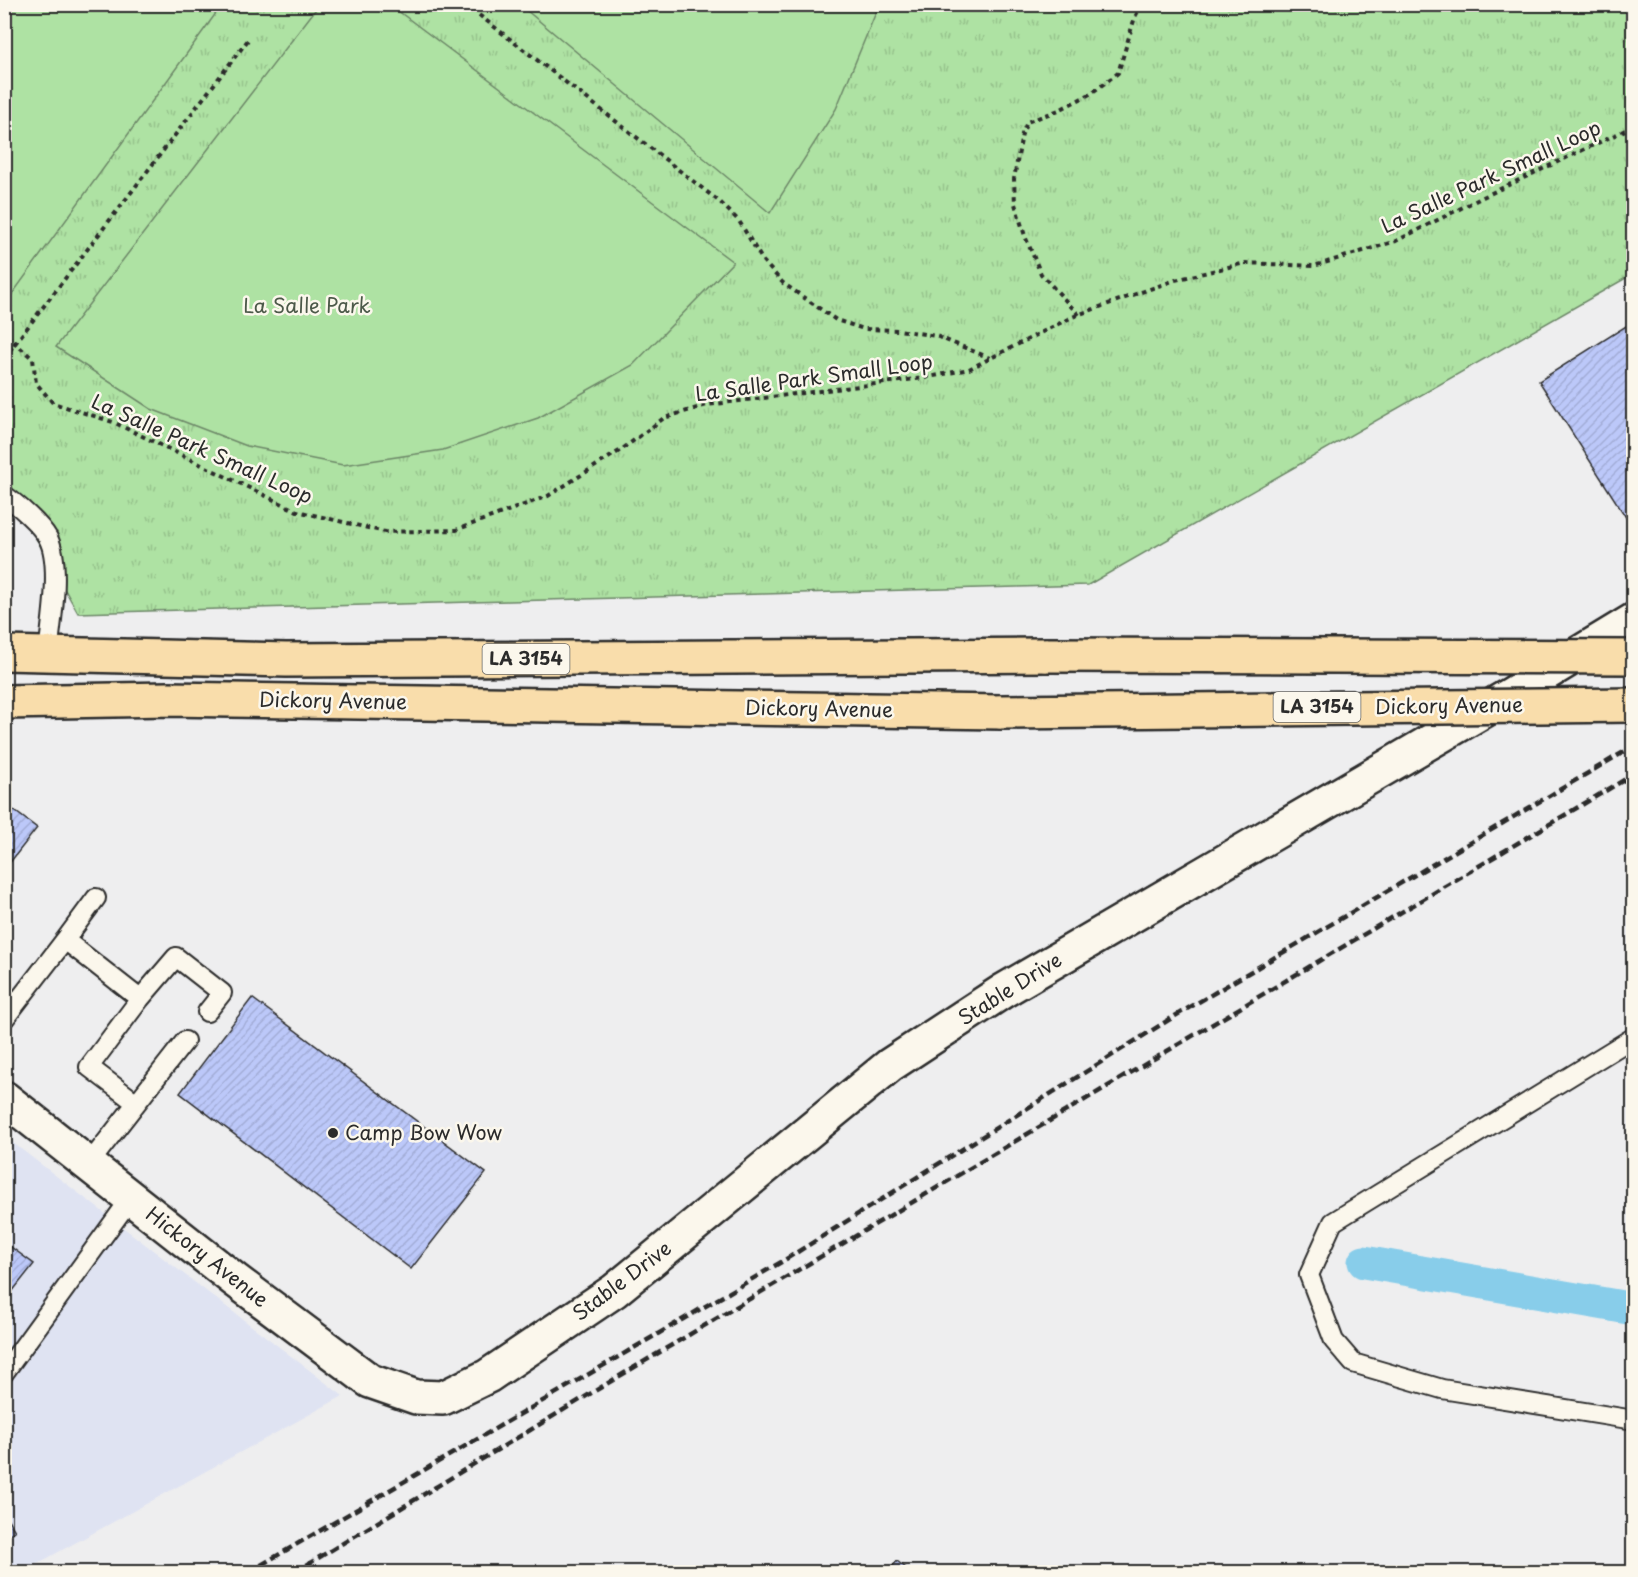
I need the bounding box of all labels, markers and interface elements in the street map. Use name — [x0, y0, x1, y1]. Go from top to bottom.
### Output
street label: La Salle Park Small Loop — [1376, 112, 1605, 240]
park label: La Salle Park — [243, 290, 371, 320]
street label: La Salle Park Small Loop — [693, 345, 934, 409]
street label: La Salle Park Small Loop — [87, 386, 318, 510]
road number: LA 3154 — [482, 644, 570, 674]
street label: Dickory Avenue — [259, 684, 407, 716]
street label: Dickory Avenue — [1375, 689, 1523, 721]
street label: Dickory Avenue — [745, 692, 893, 724]
road number: LA 3154 — [1274, 692, 1360, 722]
street label: Stable Drive — [952, 944, 1067, 1032]
place label: Camp Bow Wow — [345, 1117, 502, 1147]
marker: Camp Bow Wow — [326, 1126, 340, 1140]
street label: Hickory Avenue — [140, 1199, 275, 1314]
street label: Stable Drive — [566, 1233, 677, 1327]

